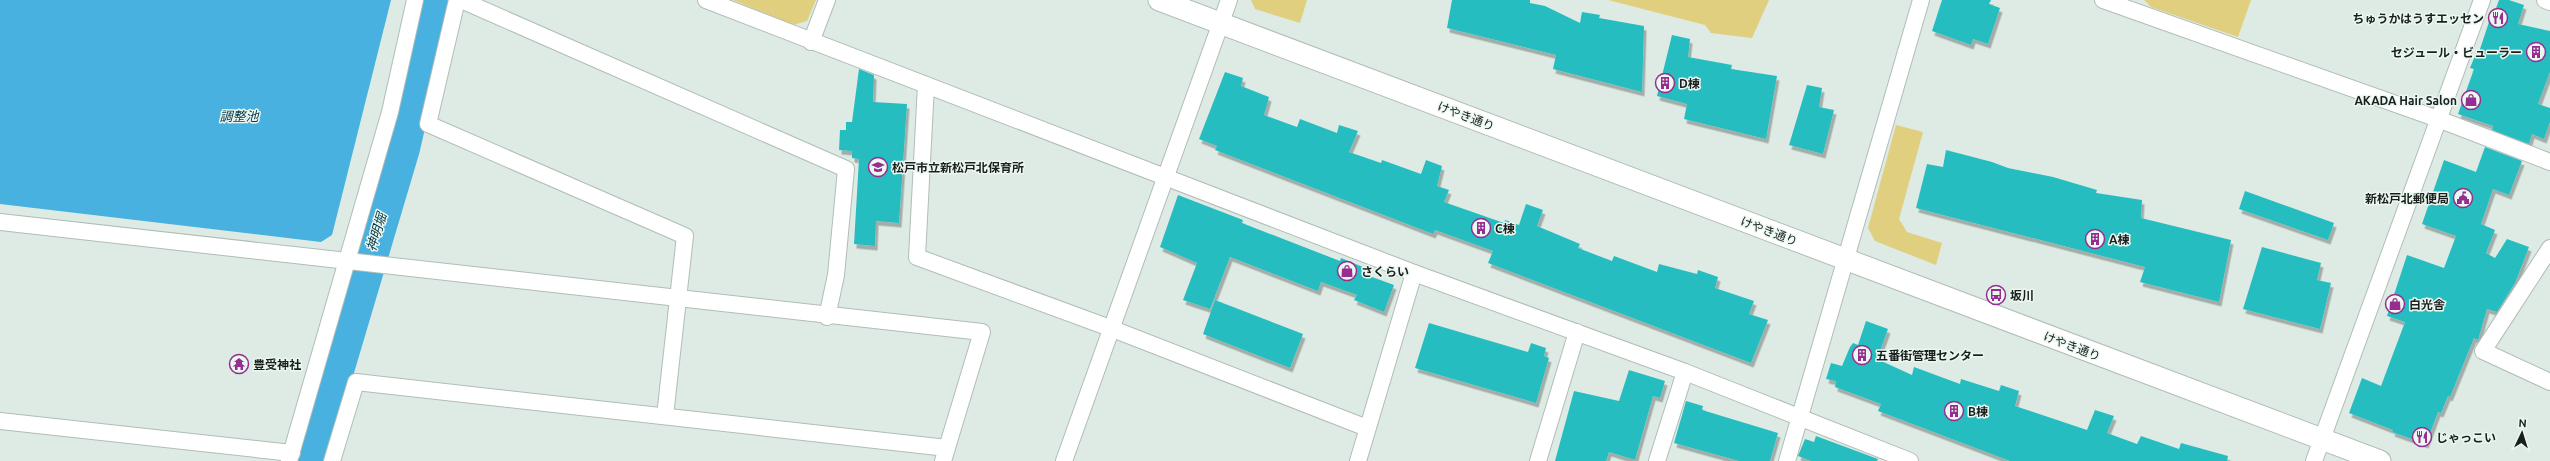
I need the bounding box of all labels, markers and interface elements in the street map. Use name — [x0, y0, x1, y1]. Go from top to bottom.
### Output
restaurant icon: ちゅうかはうすエッセン — [2487, 7, 2509, 29]
place label: ちゅうかはうすエッセン — [2352, 12, 2484, 25]
building icon: セジュール・ビューラー — [2525, 41, 2547, 63]
place label: セジュール・ビューラー — [2391, 46, 2522, 59]
building icon: D棟 — [1654, 72, 1676, 94]
place label: D棟 — [1679, 77, 1700, 90]
shop icon: AKADA Hair Salon — [2460, 89, 2482, 111]
place label: AKADA Hair Salon — [2354, 94, 2457, 107]
street label: けやき通り — [1436, 99, 1496, 133]
water label: 調整池 — [219, 109, 260, 123]
school or university icon: 松戸市立新松戸北保育所 — [867, 156, 889, 178]
place label: 松戸市立新松戸北保育所 — [892, 161, 1024, 174]
public building icon: 新松戸北郵便局 — [2452, 187, 2474, 209]
place label: 新松戸北郵便局 — [2365, 192, 2449, 205]
water label: 神明堀 — [364, 209, 389, 253]
street label: けやき通り — [1739, 214, 1799, 248]
building icon: C棟 — [1470, 217, 1492, 239]
place label: C棟 — [1495, 222, 1515, 235]
building icon: A棟 — [2084, 228, 2106, 250]
place label: A棟 — [2109, 233, 2129, 246]
shop icon: さくらい — [1336, 260, 1358, 282]
place label: さくらい — [1361, 265, 1409, 278]
bus stop icon: 坂川 — [1985, 284, 2007, 306]
place label: 坂川 — [2010, 289, 2034, 302]
shop icon: 白光舎 — [2384, 293, 2406, 315]
place label: 白光舎 — [2409, 298, 2445, 311]
street label: けやき通り — [2042, 329, 2102, 363]
building icon: 五番街管理センター — [1851, 344, 1873, 366]
place label: 五番街管理センター — [1876, 349, 1984, 362]
temple icon: 豊受神社 — [228, 353, 250, 375]
place label: 豊受神社 — [253, 358, 301, 371]
building icon: B棟 — [1943, 400, 1965, 422]
place label: B棟 — [1968, 405, 1988, 418]
north arrow — [2502, 413, 2542, 453]
text: N — [2518, 417, 2527, 429]
restaurant icon: じゃっこい — [2411, 426, 2433, 448]
place label: じゃっこい — [2436, 431, 2496, 444]

